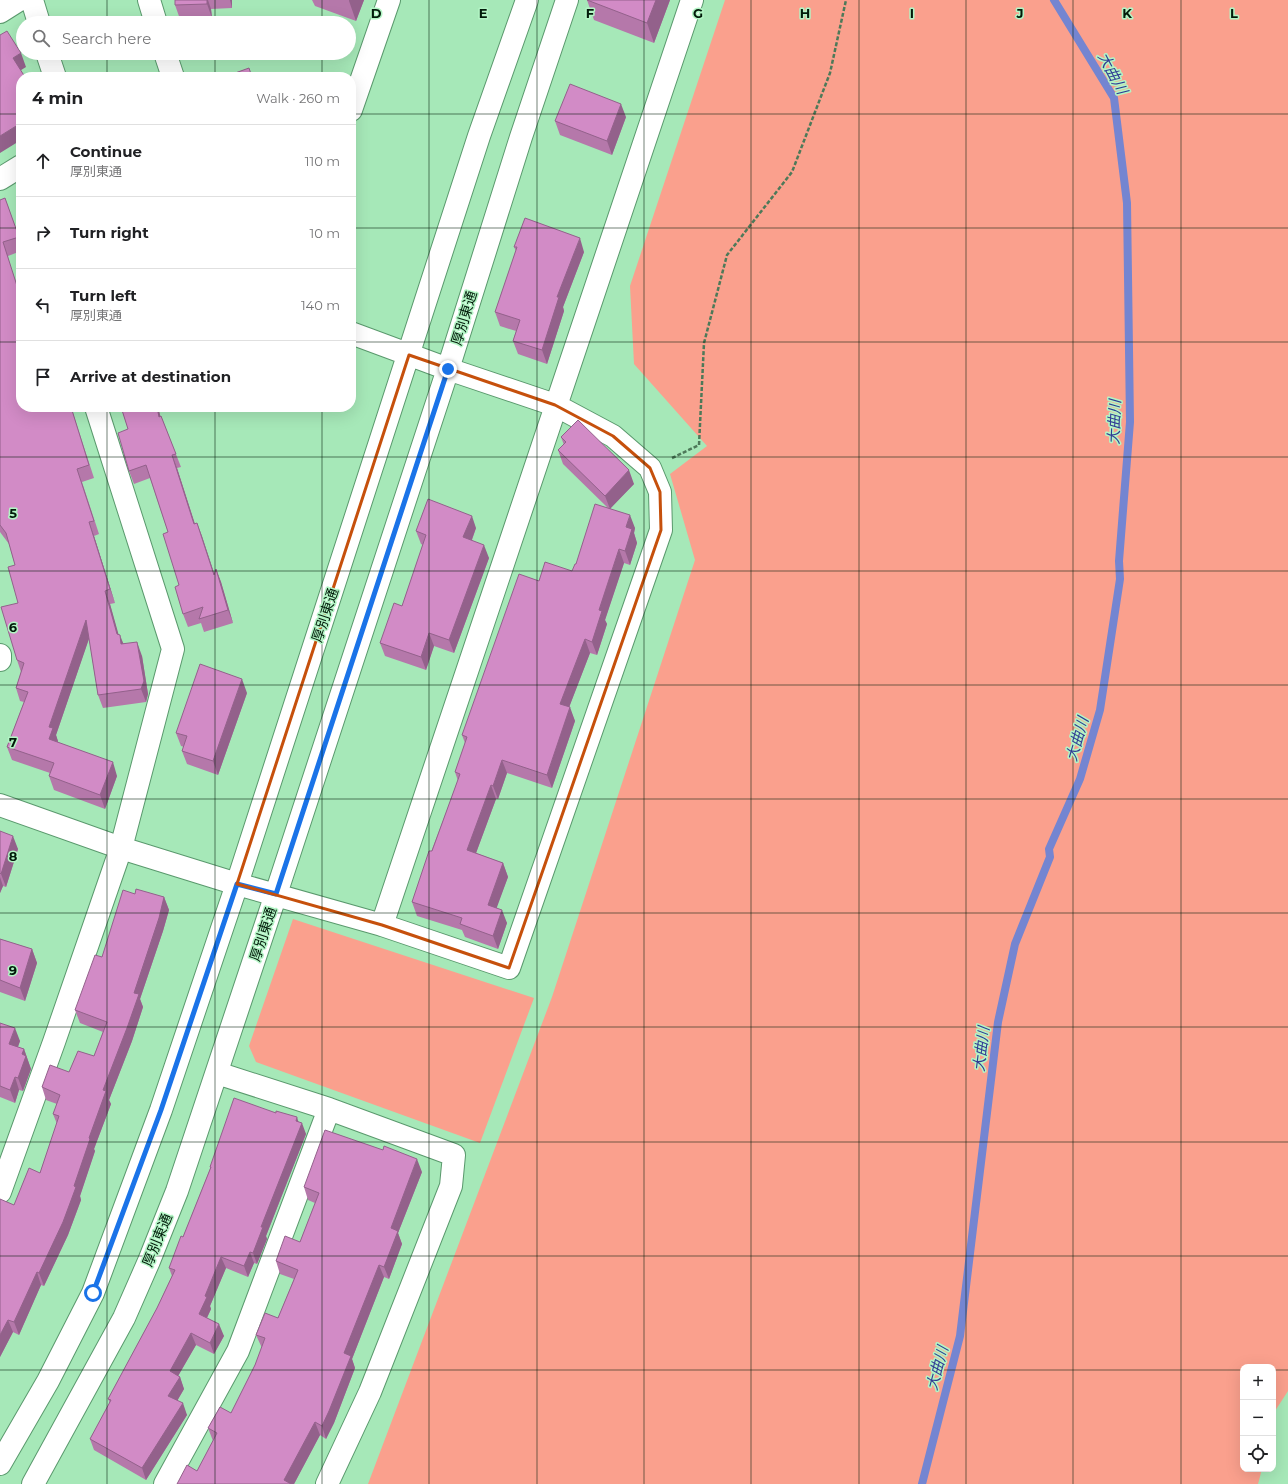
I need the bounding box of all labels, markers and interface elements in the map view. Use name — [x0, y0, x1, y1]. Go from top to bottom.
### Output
text: D — [371, 5, 382, 21]
text: E — [479, 5, 488, 21]
text: F — [586, 5, 594, 21]
text: G — [693, 5, 703, 21]
text: H — [800, 5, 810, 21]
text: I — [910, 5, 914, 21]
text: J — [1015, 5, 1024, 21]
text: K — [1122, 5, 1132, 21]
text: L — [1230, 5, 1238, 21]
search box — [16, 16, 356, 60]
icon: search — [30, 27, 52, 49]
text: Search here — [62, 29, 151, 48]
water label: 大曲川 — [1094, 49, 1133, 99]
text: 4 min — [32, 88, 83, 108]
text: Walk · 260 m — [256, 90, 340, 106]
text: Continue — [70, 142, 142, 161]
icon: ahead — [32, 150, 54, 172]
text: 110 m — [305, 153, 340, 169]
text: 厚別東通 — [70, 163, 122, 179]
icon: right — [32, 222, 54, 244]
text: Turn right — [70, 223, 149, 242]
text: 10 m — [310, 225, 340, 241]
text: Turn left — [70, 286, 137, 305]
street label: 厚別東通 — [447, 289, 481, 347]
icon: left — [32, 294, 54, 316]
text: 140 m — [301, 297, 340, 313]
text: 厚別東通 — [70, 307, 122, 323]
route end — [439, 360, 457, 378]
icon: arrive — [32, 366, 54, 388]
text: Arrive at destination — [70, 367, 231, 386]
water label: 大曲川 — [1104, 397, 1124, 445]
text: 5 — [9, 505, 17, 521]
street label: 厚別東通 — [308, 586, 342, 644]
text: 6 — [9, 619, 18, 635]
water label: 大曲川 — [1062, 713, 1093, 763]
text: 7 — [9, 734, 17, 750]
text: 8 — [9, 848, 18, 864]
street label: 厚別東通 — [246, 905, 280, 963]
text: 9 — [9, 962, 17, 978]
water label: 大曲川 — [969, 1024, 993, 1072]
street label: 厚別東通 — [138, 1211, 176, 1269]
route start — [84, 1284, 102, 1302]
water label: 大曲川 — [922, 1342, 953, 1392]
map controls — [1240, 1364, 1276, 1472]
button: + — [1240, 1364, 1276, 1400]
button: − — [1240, 1400, 1276, 1436]
button: locate — [1240, 1436, 1276, 1472]

